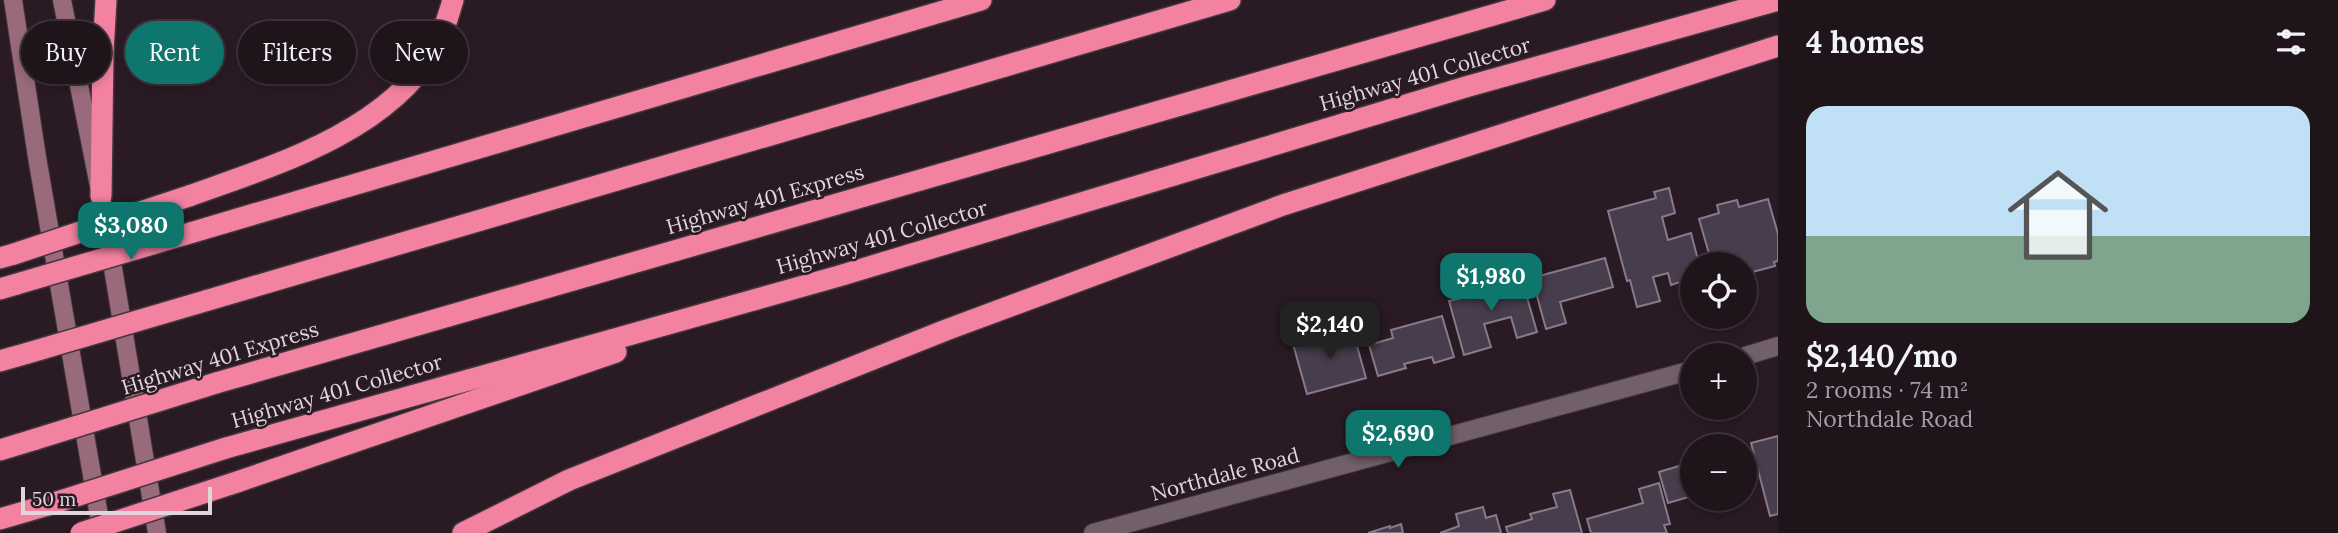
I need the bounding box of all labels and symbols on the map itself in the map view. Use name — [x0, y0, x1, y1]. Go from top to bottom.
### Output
street label: Highway 401 Collector — [1316, 31, 1534, 117]
street label: Highway 401 Express — [663, 158, 867, 240]
street label: Highway 401 Collector — [773, 194, 991, 280]
pin: $3,080 — [74, 202, 188, 262]
pin: $1,980 — [1434, 254, 1548, 313]
pin: $2,140 — [1273, 302, 1387, 361]
street label: Highway 401 Express — [118, 315, 322, 401]
street label: Highway 401 Collector — [228, 348, 446, 434]
pin: $2,690 — [1341, 410, 1455, 470]
street label: Northdale Road — [1148, 441, 1302, 507]
scale bar — [21, 484, 212, 516]

